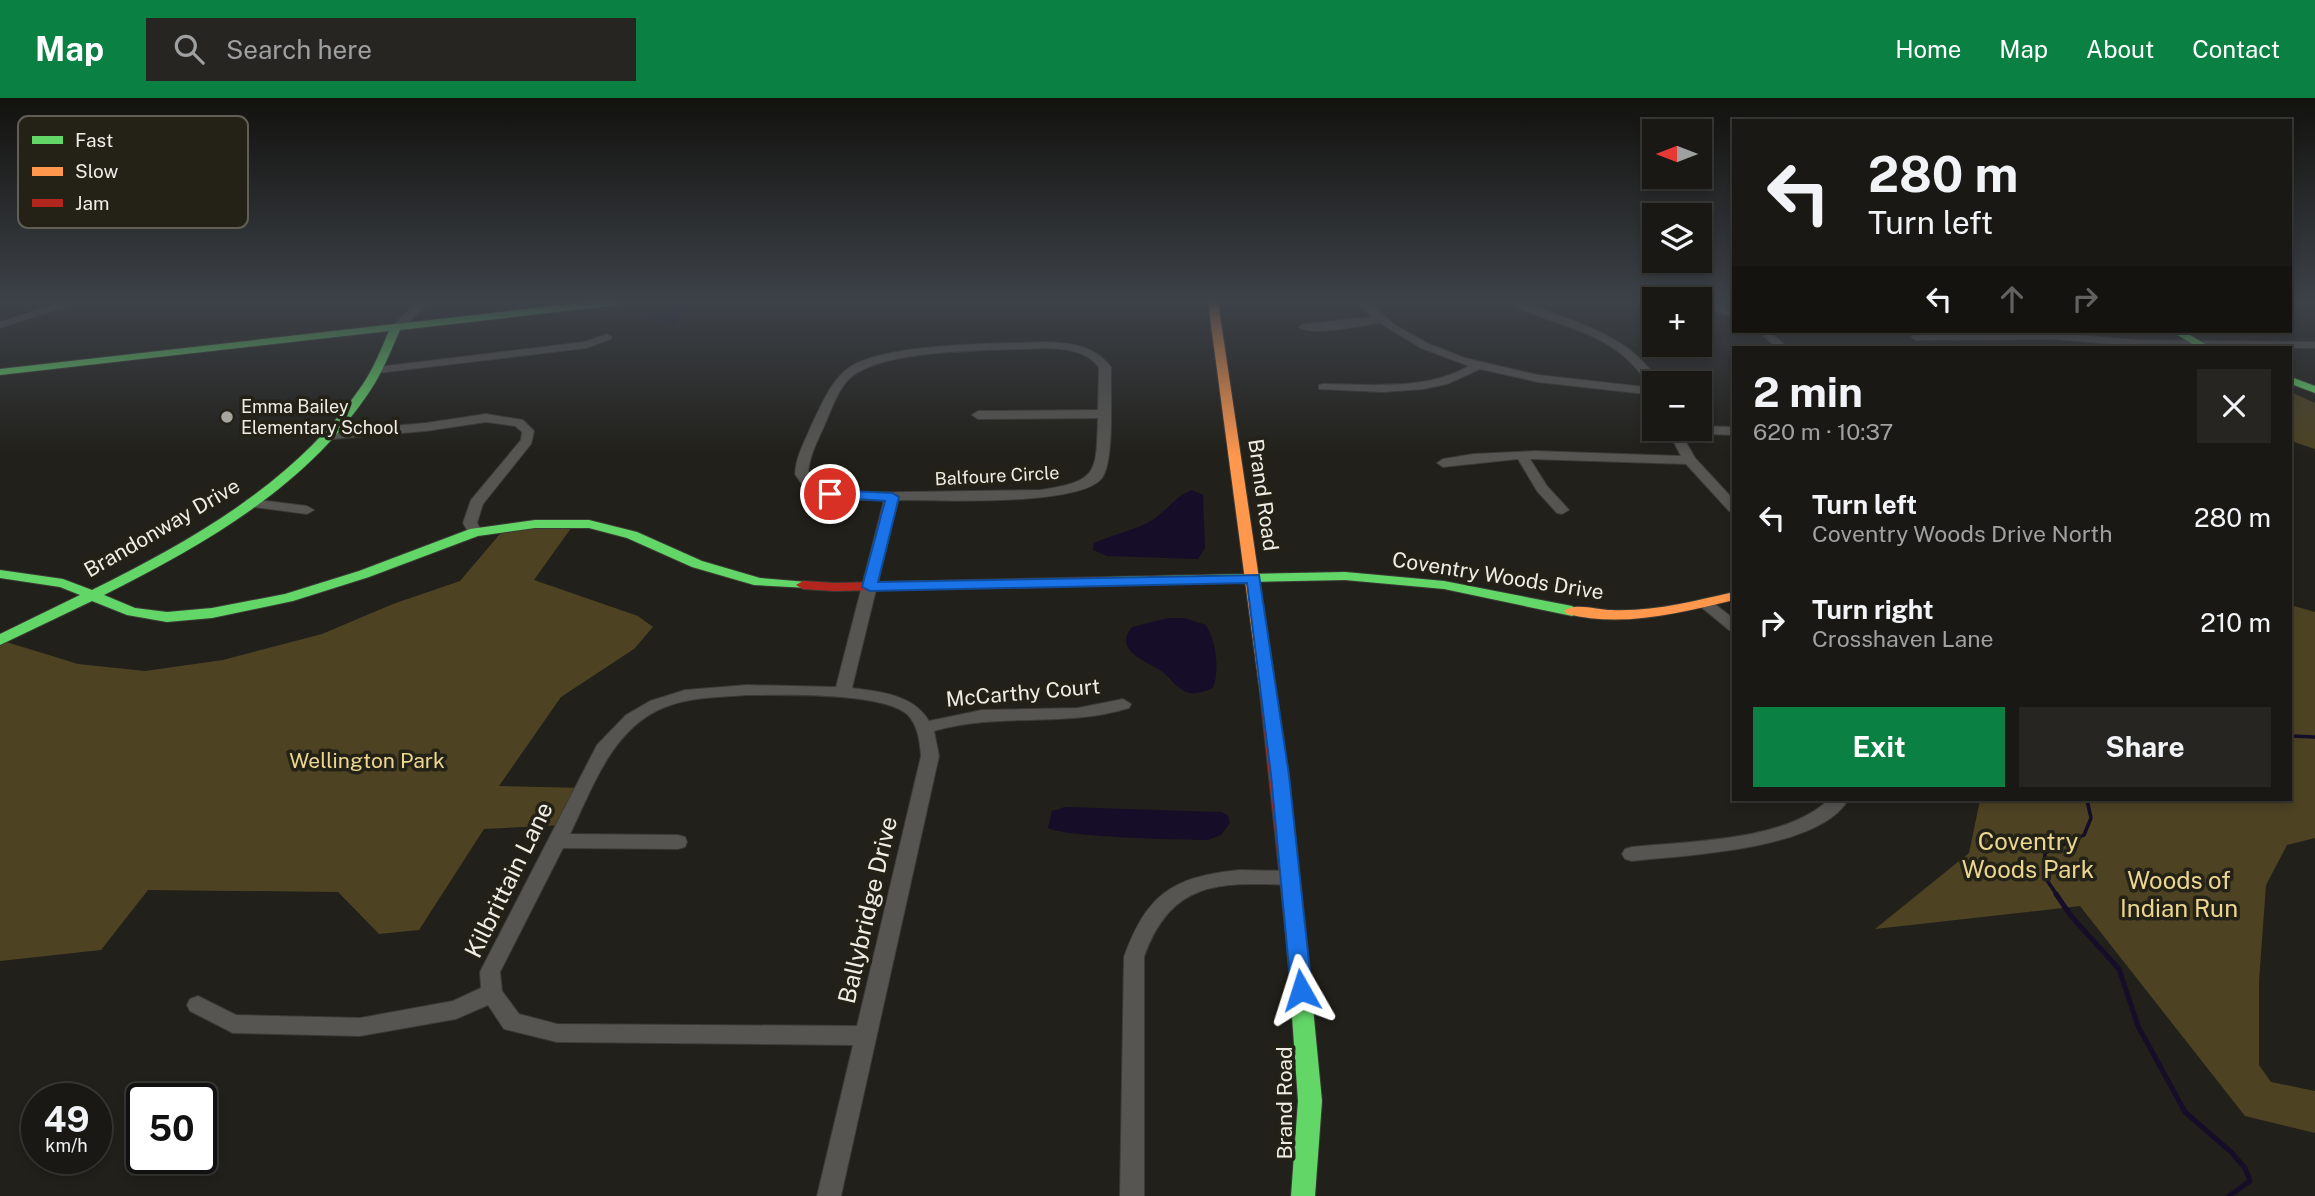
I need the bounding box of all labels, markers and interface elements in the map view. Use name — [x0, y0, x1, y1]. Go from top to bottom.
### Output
search box — [146, 18, 636, 81]
text: Map — [35, 30, 104, 68]
icon: search — [170, 30, 208, 68]
text: Search here — [226, 34, 372, 65]
text: Home — [1895, 35, 1961, 63]
text: Map — [1999, 35, 2048, 63]
text: About — [2086, 35, 2154, 63]
text: Contact — [2192, 35, 2280, 63]
legend — [18, 116, 248, 228]
north arrow — [1642, 119, 1712, 189]
map controls — [1642, 119, 1712, 441]
text: Fast — [75, 129, 113, 151]
text: 280 m — [1868, 145, 2018, 203]
icon: left — [1753, 147, 1844, 238]
text: Slow — [75, 160, 119, 182]
text: Jam — [75, 192, 109, 214]
button: layers — [1642, 203, 1712, 273]
text: Turn left — [1868, 204, 1993, 241]
icon: left — [1920, 280, 1958, 318]
icon: ahead — [1993, 280, 2031, 318]
icon: right — [2066, 280, 2104, 318]
button: + — [1642, 287, 1712, 357]
text: 2 min — [1753, 367, 1863, 416]
button: close — [2197, 369, 2271, 443]
button: − — [1642, 371, 1712, 441]
place label: Emma Bailey Elementary School — [241, 396, 399, 438]
marker: Emma Bailey Elementary School — [219, 409, 235, 425]
text: 620 m · 10:37 — [1753, 418, 1893, 445]
street label: Brand Road — [1243, 437, 1284, 553]
street label: Balfoure Circle — [934, 462, 1060, 489]
pin — [800, 464, 860, 524]
street label: Brandonway Drive — [79, 473, 244, 582]
icon: arrive — [811, 475, 849, 513]
text: Turn left — [1812, 489, 1917, 520]
icon: left — [1753, 499, 1791, 537]
text: 280 m — [2194, 502, 2271, 533]
text: Coventry Woods Drive North — [1812, 520, 2113, 547]
street label: Coventry Woods Drive — [1391, 546, 1606, 605]
text: Turn right — [1812, 594, 1934, 625]
icon: right — [1753, 604, 1791, 642]
text: 210 m — [2200, 607, 2271, 638]
text: Crosshaven Lane — [1812, 625, 1994, 652]
street label: McCarthy Court — [945, 673, 1101, 712]
button: Exit — [1753, 707, 2005, 787]
button: Share — [2019, 707, 2271, 787]
park label: Wellington Park — [289, 748, 445, 773]
street label: Kilbrittain Lane — [458, 797, 558, 962]
street label: Ballybridge Drive — [832, 814, 902, 1006]
park label: Coventry Woods Park — [1962, 827, 2094, 883]
park label: Woods of Indian Run — [2120, 866, 2238, 922]
position arrow — [1264, 953, 1338, 1027]
street label: Brand Road — [1272, 1046, 1297, 1160]
speed limit sign: 50 — [126, 1083, 217, 1174]
text: 49 — [43, 1099, 90, 1140]
text: km/h — [45, 1135, 88, 1156]

